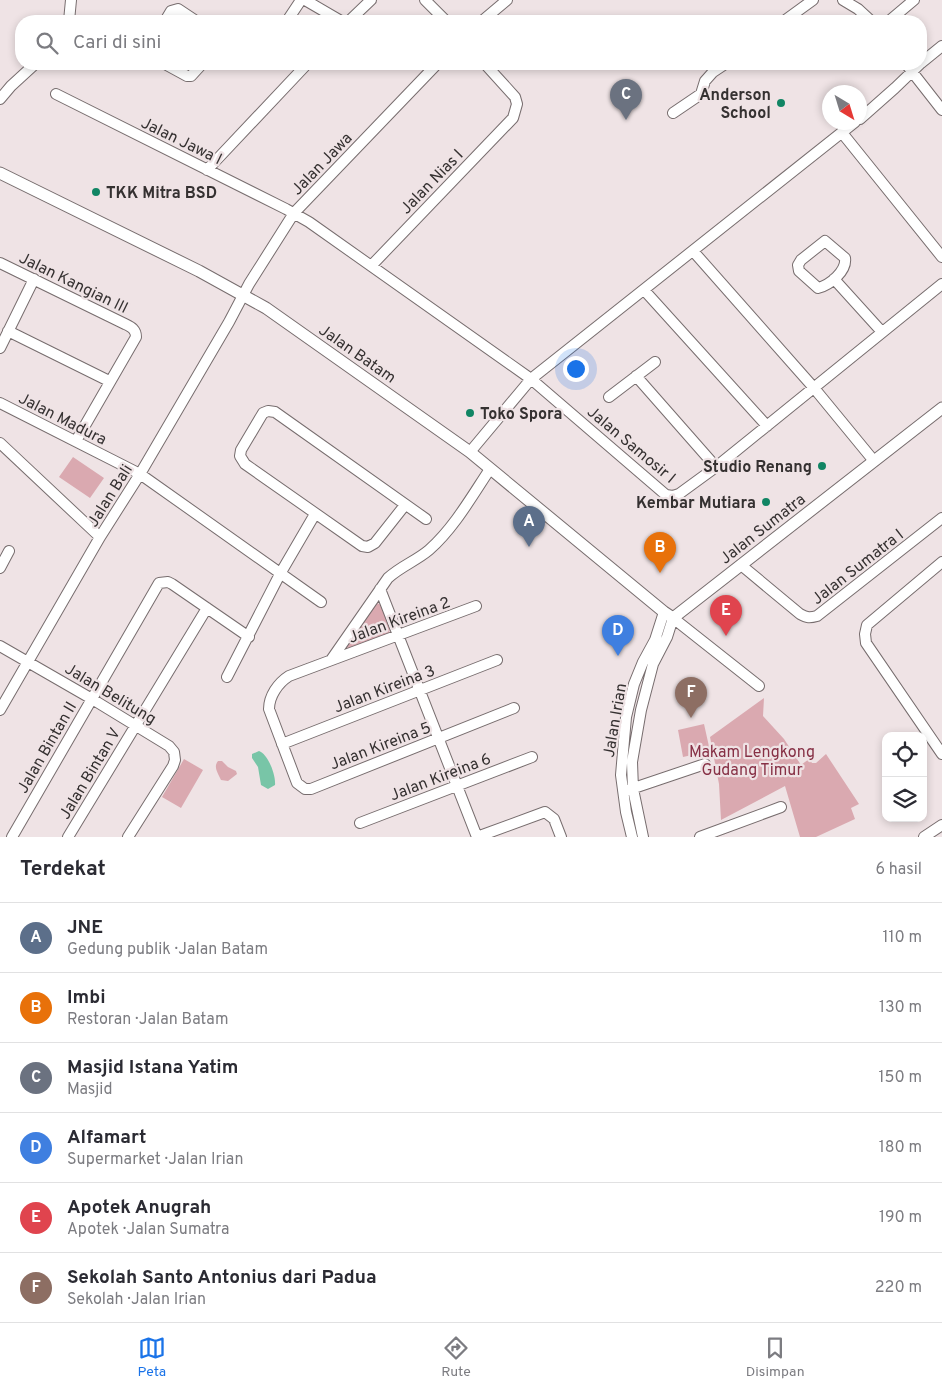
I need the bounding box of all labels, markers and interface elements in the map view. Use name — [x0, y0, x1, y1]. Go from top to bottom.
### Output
search box — [15, 15, 927, 70]
icon: search — [33, 29, 61, 57]
text: Cari di sini — [73, 31, 161, 55]
pin: C — [610, 79, 642, 120]
north arrow — [822, 85, 867, 130]
place label: Anderson School — [699, 86, 771, 124]
marker: Anderson School — [775, 97, 787, 109]
street label: Jalan Jawa I — [137, 114, 225, 170]
street label: Jalan Jawa — [288, 129, 357, 200]
street label: Jalan Nias I — [397, 146, 468, 219]
place label: TKK Mitra BSD — [106, 184, 217, 204]
marker: TKK Mitra BSD — [90, 186, 102, 198]
street label: Jalan Kangian III — [15, 249, 131, 319]
street label: Jalan Batam — [314, 321, 399, 389]
your location — [563, 356, 589, 382]
street label: Jalan Madura — [15, 389, 109, 451]
street label: Jalan Samosir I — [582, 403, 679, 488]
place label: Toko Spora — [480, 405, 562, 425]
marker: Toko Spora — [464, 407, 476, 419]
place label: Studio Renang — [703, 458, 812, 478]
marker: Studio Renang — [816, 460, 828, 472]
street label: Jalan Bali — [84, 461, 138, 531]
street label: Jalan Sumatra — [716, 490, 810, 569]
place label: Kembar Mutiara — [636, 494, 756, 514]
marker: Kembar Mutiara — [760, 496, 772, 508]
pin: A — [513, 506, 545, 547]
street label: Jalan Sumatra I — [808, 525, 908, 610]
pin: B — [644, 532, 676, 573]
street label: Jalan Kireina 2 — [346, 593, 453, 649]
pin: E — [710, 595, 742, 636]
pin: D — [602, 615, 634, 656]
street label: Jalan Belitung — [61, 660, 159, 730]
street label: Jalan Kireina 3 — [331, 661, 438, 718]
pin: F — [675, 677, 707, 718]
street label: Jalan Irian — [600, 682, 632, 759]
street label: Jalan Bintan II — [13, 699, 82, 797]
street label: Jalan Kireina 5 — [327, 718, 434, 775]
street label: Jalan Bintan V — [56, 725, 126, 823]
map controls — [882, 732, 927, 822]
button: locate — [882, 732, 927, 777]
park label: Makam Lengkong Gudang Timur — [689, 743, 815, 781]
street label: Jalan Kireina 6 — [387, 749, 494, 806]
button: layers — [882, 777, 927, 822]
text: Terdekat — [20, 856, 106, 883]
text: 6 hasil — [875, 860, 922, 880]
text: JNE — [67, 916, 103, 940]
text: A — [30, 928, 42, 948]
text: 110 m — [882, 928, 922, 948]
text: Gedung publik · Jalan Batam — [67, 940, 268, 960]
text: Imbi — [67, 986, 106, 1010]
text: B — [30, 998, 42, 1018]
text: 130 m — [879, 998, 922, 1018]
text: Restoran · Jalan Batam — [67, 1010, 228, 1030]
text: Masjid Istana Yatim — [67, 1056, 238, 1080]
text: C — [31, 1068, 41, 1088]
text: 150 m — [879, 1068, 922, 1088]
text: Masjid — [67, 1080, 112, 1100]
text: Alfamart — [67, 1126, 147, 1150]
text: D — [30, 1138, 42, 1158]
text: 180 m — [879, 1138, 922, 1158]
text: Supermarket · Jalan Irian — [67, 1150, 243, 1170]
text: Apotek Anugrah — [67, 1196, 211, 1220]
text: E — [31, 1208, 41, 1228]
text: 190 m — [879, 1208, 922, 1228]
text: Apotek · Jalan Sumatra — [67, 1220, 229, 1240]
text: Sekolah Santo Antonius dari Padua — [67, 1266, 377, 1290]
text: F — [31, 1278, 41, 1298]
text: 220 m — [875, 1278, 922, 1298]
text: Sekolah · Jalan Irian — [67, 1290, 206, 1310]
tab: Peta — [137, 1334, 166, 1381]
tab: Rute — [441, 1334, 471, 1381]
tab: Disimpan — [746, 1334, 805, 1381]

